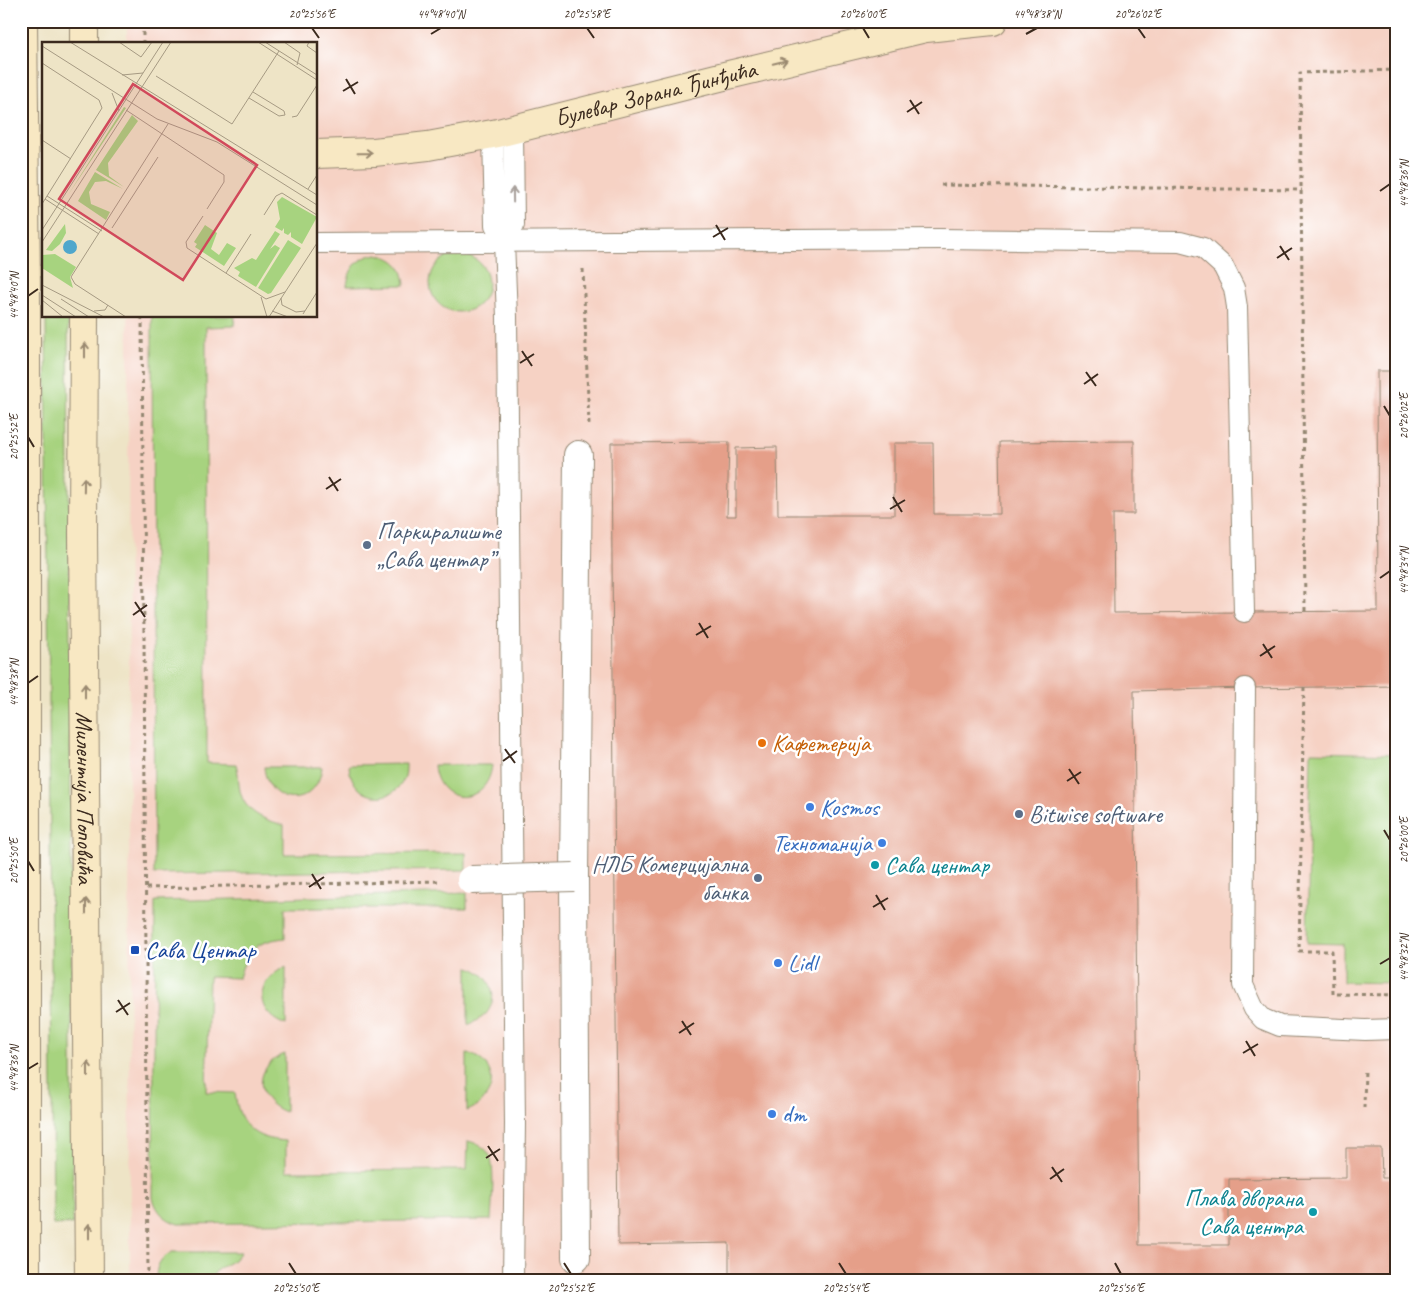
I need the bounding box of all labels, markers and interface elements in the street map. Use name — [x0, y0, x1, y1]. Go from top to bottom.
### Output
text: 20°25'56"E — [289, 6, 337, 22]
text: 44°48'40"N — [417, 6, 466, 22]
text: 20°25'58"E — [564, 6, 612, 22]
text: 20°26'00"E — [840, 6, 888, 22]
text: 44°48'38"N — [1013, 6, 1062, 22]
text: 20°26'02"E — [1115, 6, 1163, 22]
inset map — [42, 42, 318, 318]
street label: Булевар Зорана Ђинђића — [552, 54, 761, 133]
one-way arrow — [771, 57, 787, 66]
one-way arrow — [357, 148, 373, 157]
text: 44°48'36"N — [1396, 159, 1412, 208]
one-way arrow — [509, 187, 518, 203]
text: 44°48'40"N — [6, 271, 22, 320]
one-way arrow — [80, 342, 89, 358]
text: 20°26'02"E — [1396, 391, 1412, 439]
text: 20°25'52"E — [6, 412, 22, 460]
one-way arrow — [79, 478, 89, 494]
place label: Паркиралиште „Сава центар” — [377, 516, 503, 574]
marker: Паркиралиште „Сава центар” — [361, 539, 373, 551]
text: 44°48'34"N — [1396, 546, 1412, 595]
text: 44°48'38"N — [6, 658, 22, 707]
one-way arrow — [80, 683, 90, 700]
street label: Милентија Поповића — [69, 712, 101, 886]
place label: Кафетерија — [772, 728, 872, 758]
marker: Кафетерија — [756, 737, 768, 749]
place label: Kosmos — [820, 792, 881, 822]
place label: Bitwise software — [1029, 799, 1164, 829]
marker: Kosmos — [804, 801, 816, 813]
marker: Bitwise software — [1013, 808, 1025, 820]
text: 20°26'00"E — [1396, 815, 1412, 863]
place label: Техноманија — [773, 828, 874, 858]
text: 20°25'50"E — [6, 836, 22, 884]
marker: Техноманија — [876, 837, 888, 849]
place label: НЛБ Комерцијална банка — [592, 849, 749, 907]
place label: Сава центар — [885, 850, 991, 880]
marker: Сава центар — [869, 859, 881, 871]
marker: НЛБ Комерцијална банка — [752, 872, 764, 884]
one-way arrow — [81, 898, 91, 914]
text: 44°48'32"N — [1396, 933, 1412, 982]
place label: Сава Центар — [145, 935, 257, 965]
marker: Сава Центар — [129, 944, 141, 956]
place label: Lidl — [788, 948, 820, 978]
marker: Lidl — [772, 957, 784, 969]
text: 44°48'36"N — [6, 1044, 22, 1093]
one-way arrow — [83, 1061, 93, 1077]
place label: dm — [782, 1099, 807, 1129]
marker: dm — [766, 1108, 778, 1120]
place label: Плава дворана Сава центра — [1184, 1183, 1305, 1241]
marker: Плава дворана Сава центра — [1307, 1206, 1319, 1218]
one-way arrow — [84, 1223, 94, 1240]
text: 20°25'50"E — [273, 1280, 321, 1296]
text: 20°25'52"E — [548, 1280, 596, 1296]
text: 20°25'54"E — [823, 1280, 871, 1296]
text: 20°25'56"E — [1098, 1280, 1146, 1296]

